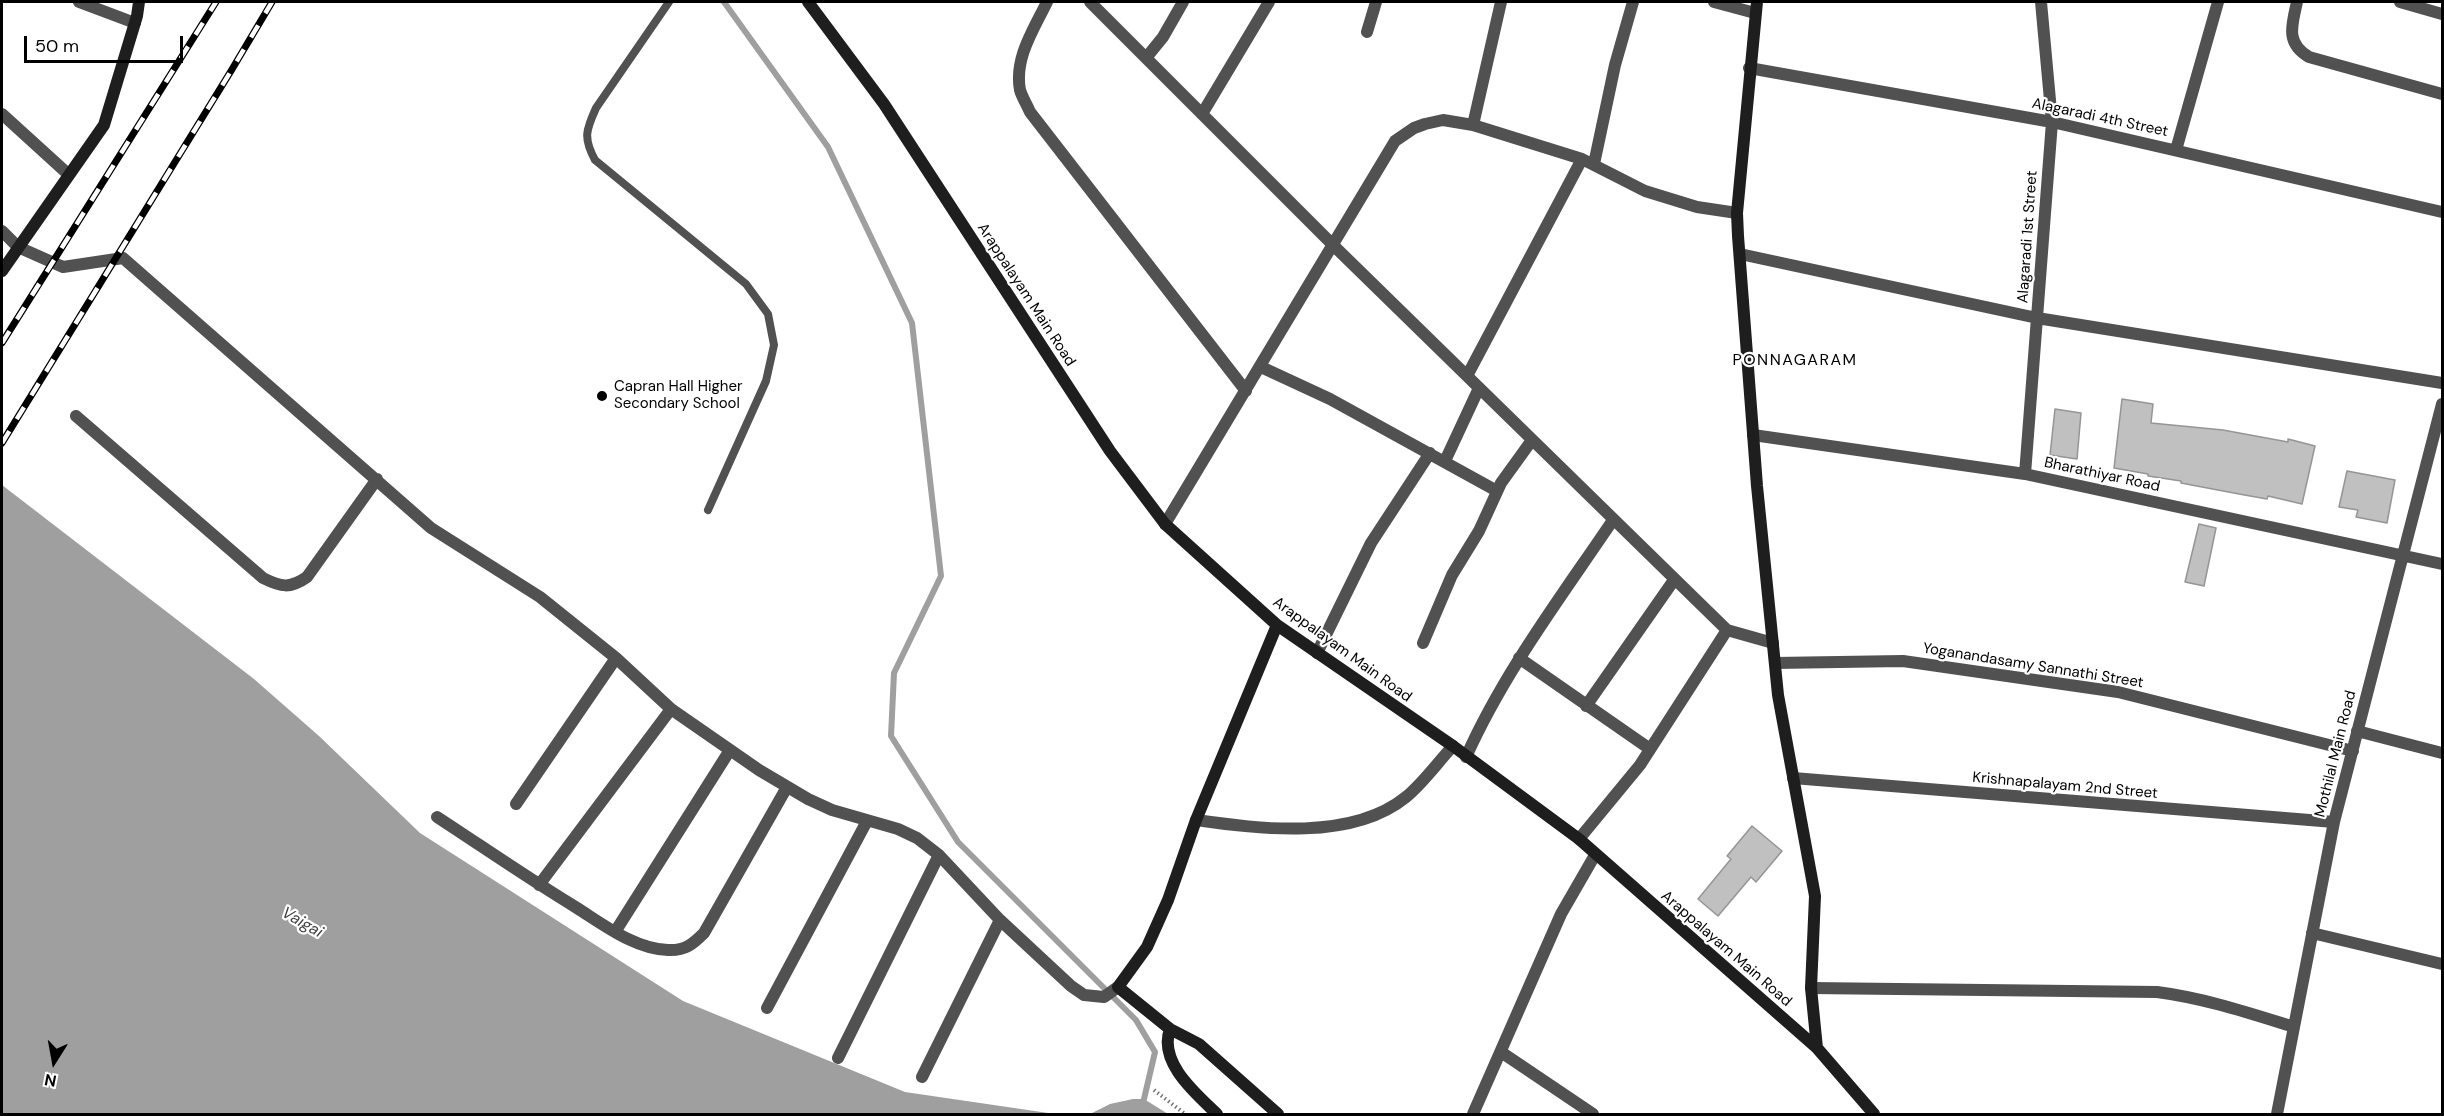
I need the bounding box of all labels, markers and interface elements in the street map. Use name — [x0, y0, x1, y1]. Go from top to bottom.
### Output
scale bar — [27, 24, 186, 62]
text: 50 m — [35, 34, 79, 58]
street label: Alagaradi 4th Street — [2030, 95, 2170, 141]
street label: Alagaradi 1st Street — [2014, 170, 2042, 304]
street label: Arappalayam Main Road — [973, 220, 1079, 370]
district label: PONNAGARAM — [1732, 351, 1858, 371]
place label: Capran Hall Higher Secondary School — [614, 378, 743, 413]
marker: Capran Hall Higher Secondary School — [595, 389, 609, 403]
street label: Bharathiyar Road — [2042, 454, 2162, 496]
street label: Arappalayam Main Road — [1269, 594, 1415, 706]
street label: Yoganandasamy Sannathi Street — [1921, 640, 2145, 692]
street label: Mothilal Main Road — [2312, 689, 2360, 819]
street label: Krishnapalayam 2nd Street — [1971, 769, 2159, 803]
street label: Arappalayam Main Road — [1657, 887, 1795, 1011]
water label: Vaigai — [278, 904, 326, 942]
north arrow — [24, 1032, 84, 1092]
text: N — [43, 1069, 58, 1092]

